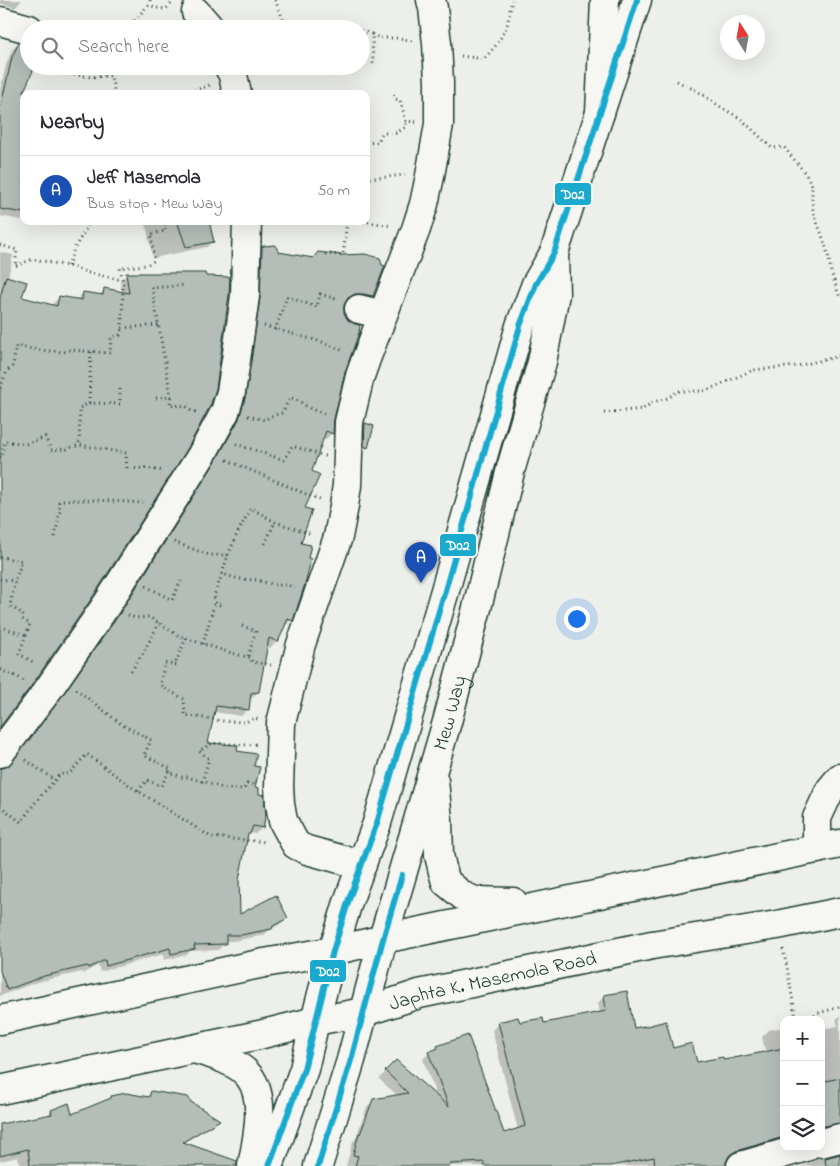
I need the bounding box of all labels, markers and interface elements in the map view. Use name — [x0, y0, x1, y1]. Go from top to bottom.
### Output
north arrow — [720, 15, 765, 60]
search box — [20, 20, 370, 75]
icon: search — [38, 34, 66, 62]
text: Search here — [78, 34, 169, 61]
text: Nearby — [40, 108, 104, 138]
text: Jeff Masemola — [87, 165, 201, 192]
text: A — [51, 179, 61, 203]
text: 50 m — [318, 179, 350, 203]
line badge: D02 — [554, 182, 592, 206]
text: D02 — [560, 185, 585, 206]
text: Bus stop · Mew Way — [87, 192, 222, 216]
line badge: D02 — [439, 533, 477, 557]
text: D02 — [445, 536, 470, 557]
pin: A — [405, 542, 437, 583]
your location — [564, 606, 590, 632]
street label: Mew Way — [427, 673, 476, 754]
street label: Japhta K. Masemola Road — [386, 945, 599, 1020]
line badge: D02 — [309, 959, 347, 983]
text: D02 — [315, 962, 340, 983]
map controls — [780, 1016, 825, 1151]
button: + — [780, 1016, 825, 1061]
button: − — [780, 1061, 825, 1106]
button: layers — [780, 1106, 825, 1151]

